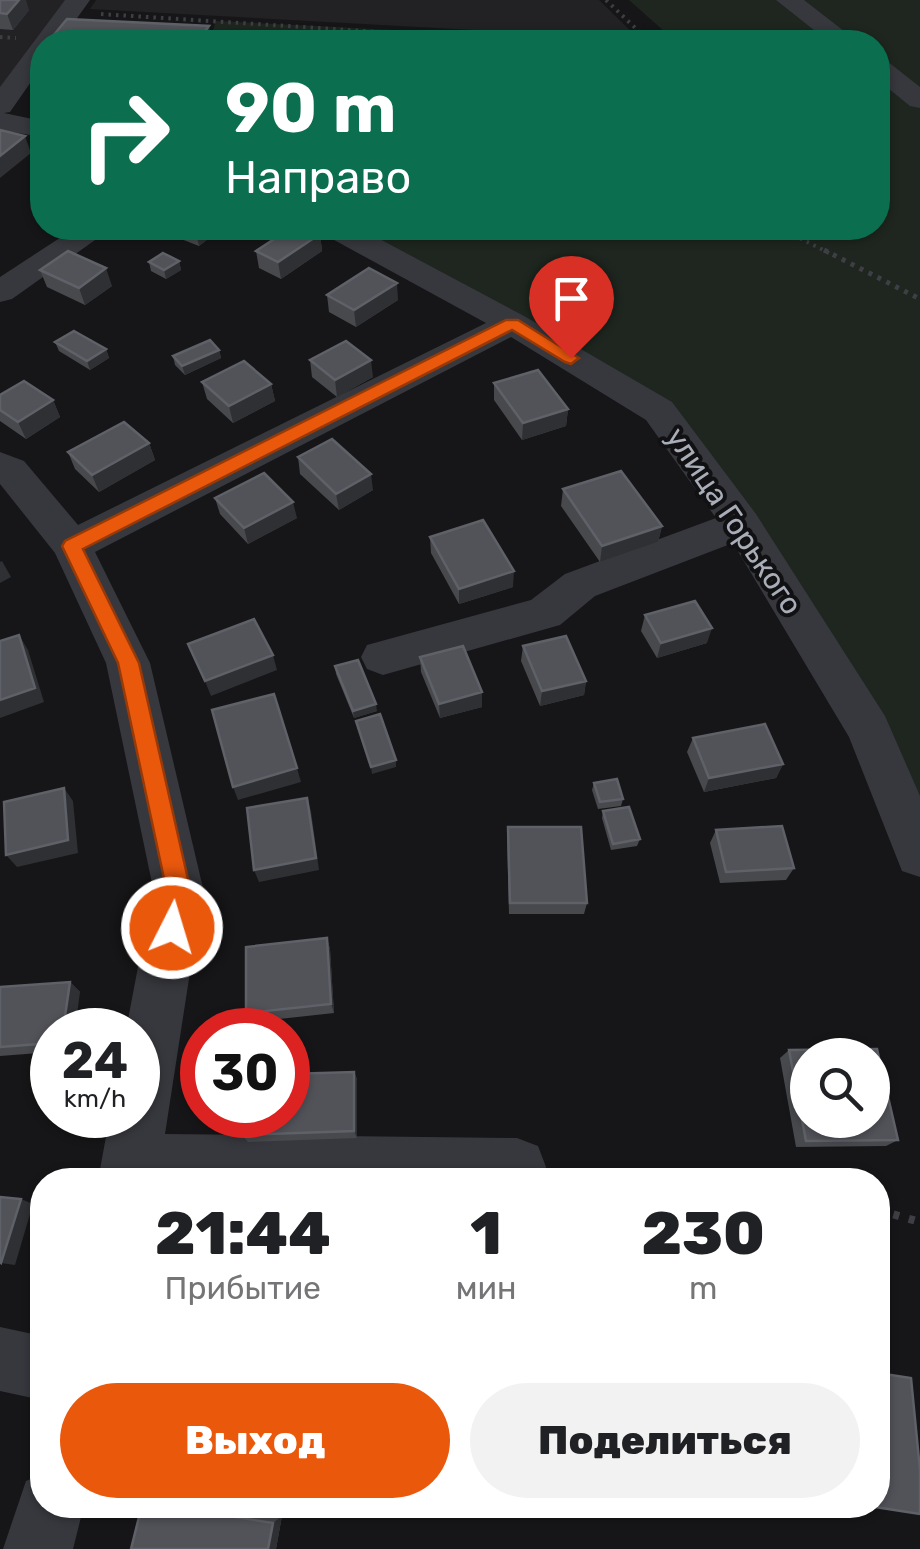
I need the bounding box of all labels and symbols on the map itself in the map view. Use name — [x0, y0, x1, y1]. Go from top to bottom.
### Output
pin — [529, 256, 614, 359]
street label: улица Горького — [658, 421, 810, 621]
position arrow — [120, 876, 224, 980]
speed limit sign: 30 — [180, 1008, 310, 1138]

